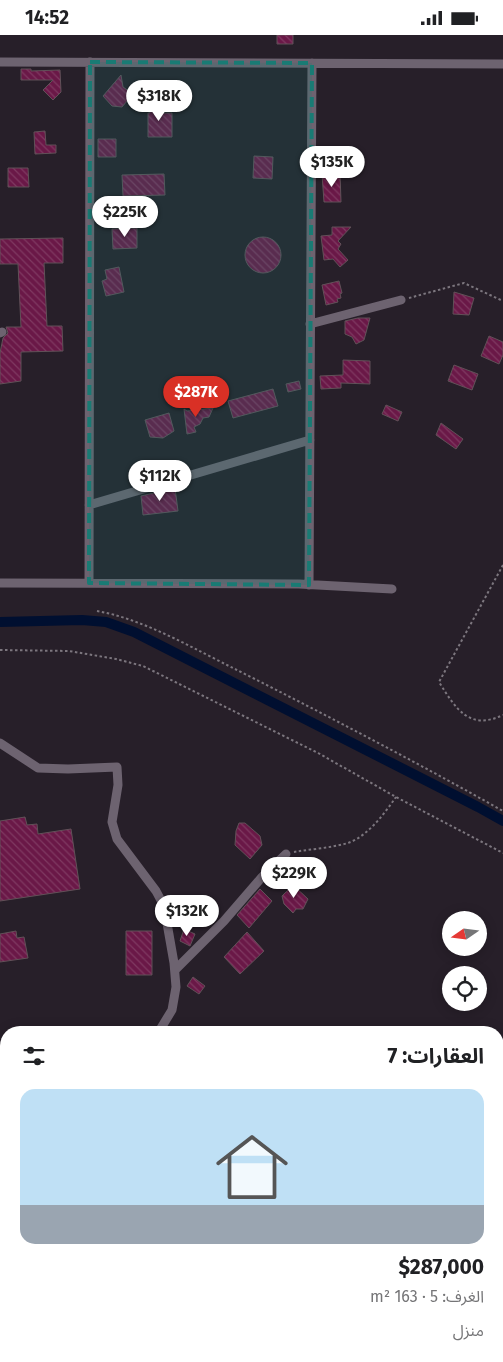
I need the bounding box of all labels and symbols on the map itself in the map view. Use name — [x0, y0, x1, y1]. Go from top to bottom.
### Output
pin: $318K — [124, 79, 194, 122]
pin: $135K — [297, 145, 367, 188]
pin: $225K — [90, 195, 160, 238]
pin: $287K — [161, 375, 231, 418]
pin: $112K — [125, 459, 195, 502]
pin: $229K — [259, 857, 329, 899]
pin: $132K — [152, 895, 222, 937]
north arrow — [442, 911, 488, 956]

